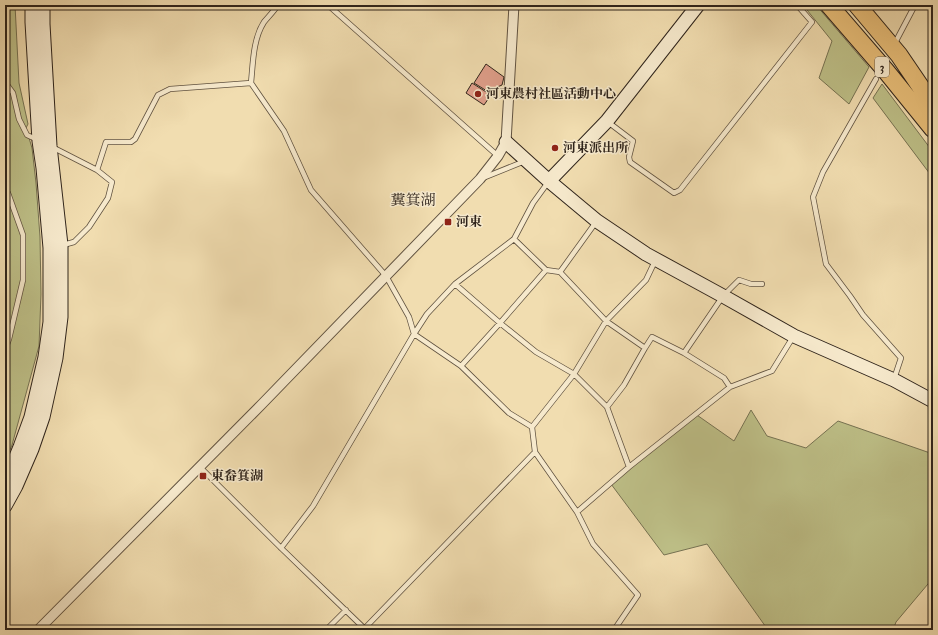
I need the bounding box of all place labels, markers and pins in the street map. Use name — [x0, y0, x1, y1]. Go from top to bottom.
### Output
place label: 河東農村社區活動中心 — [486, 86, 616, 102]
marker: 河東農村社區活動中心 — [473, 89, 483, 99]
place label: 河東派出所 — [563, 140, 629, 156]
marker: 河東派出所 — [550, 143, 560, 153]
place label: 河東 — [456, 214, 482, 230]
marker: 河東 — [443, 217, 453, 227]
place label: 東畚箕湖 — [211, 468, 263, 484]
marker: 東畚箕湖 — [198, 471, 208, 481]

